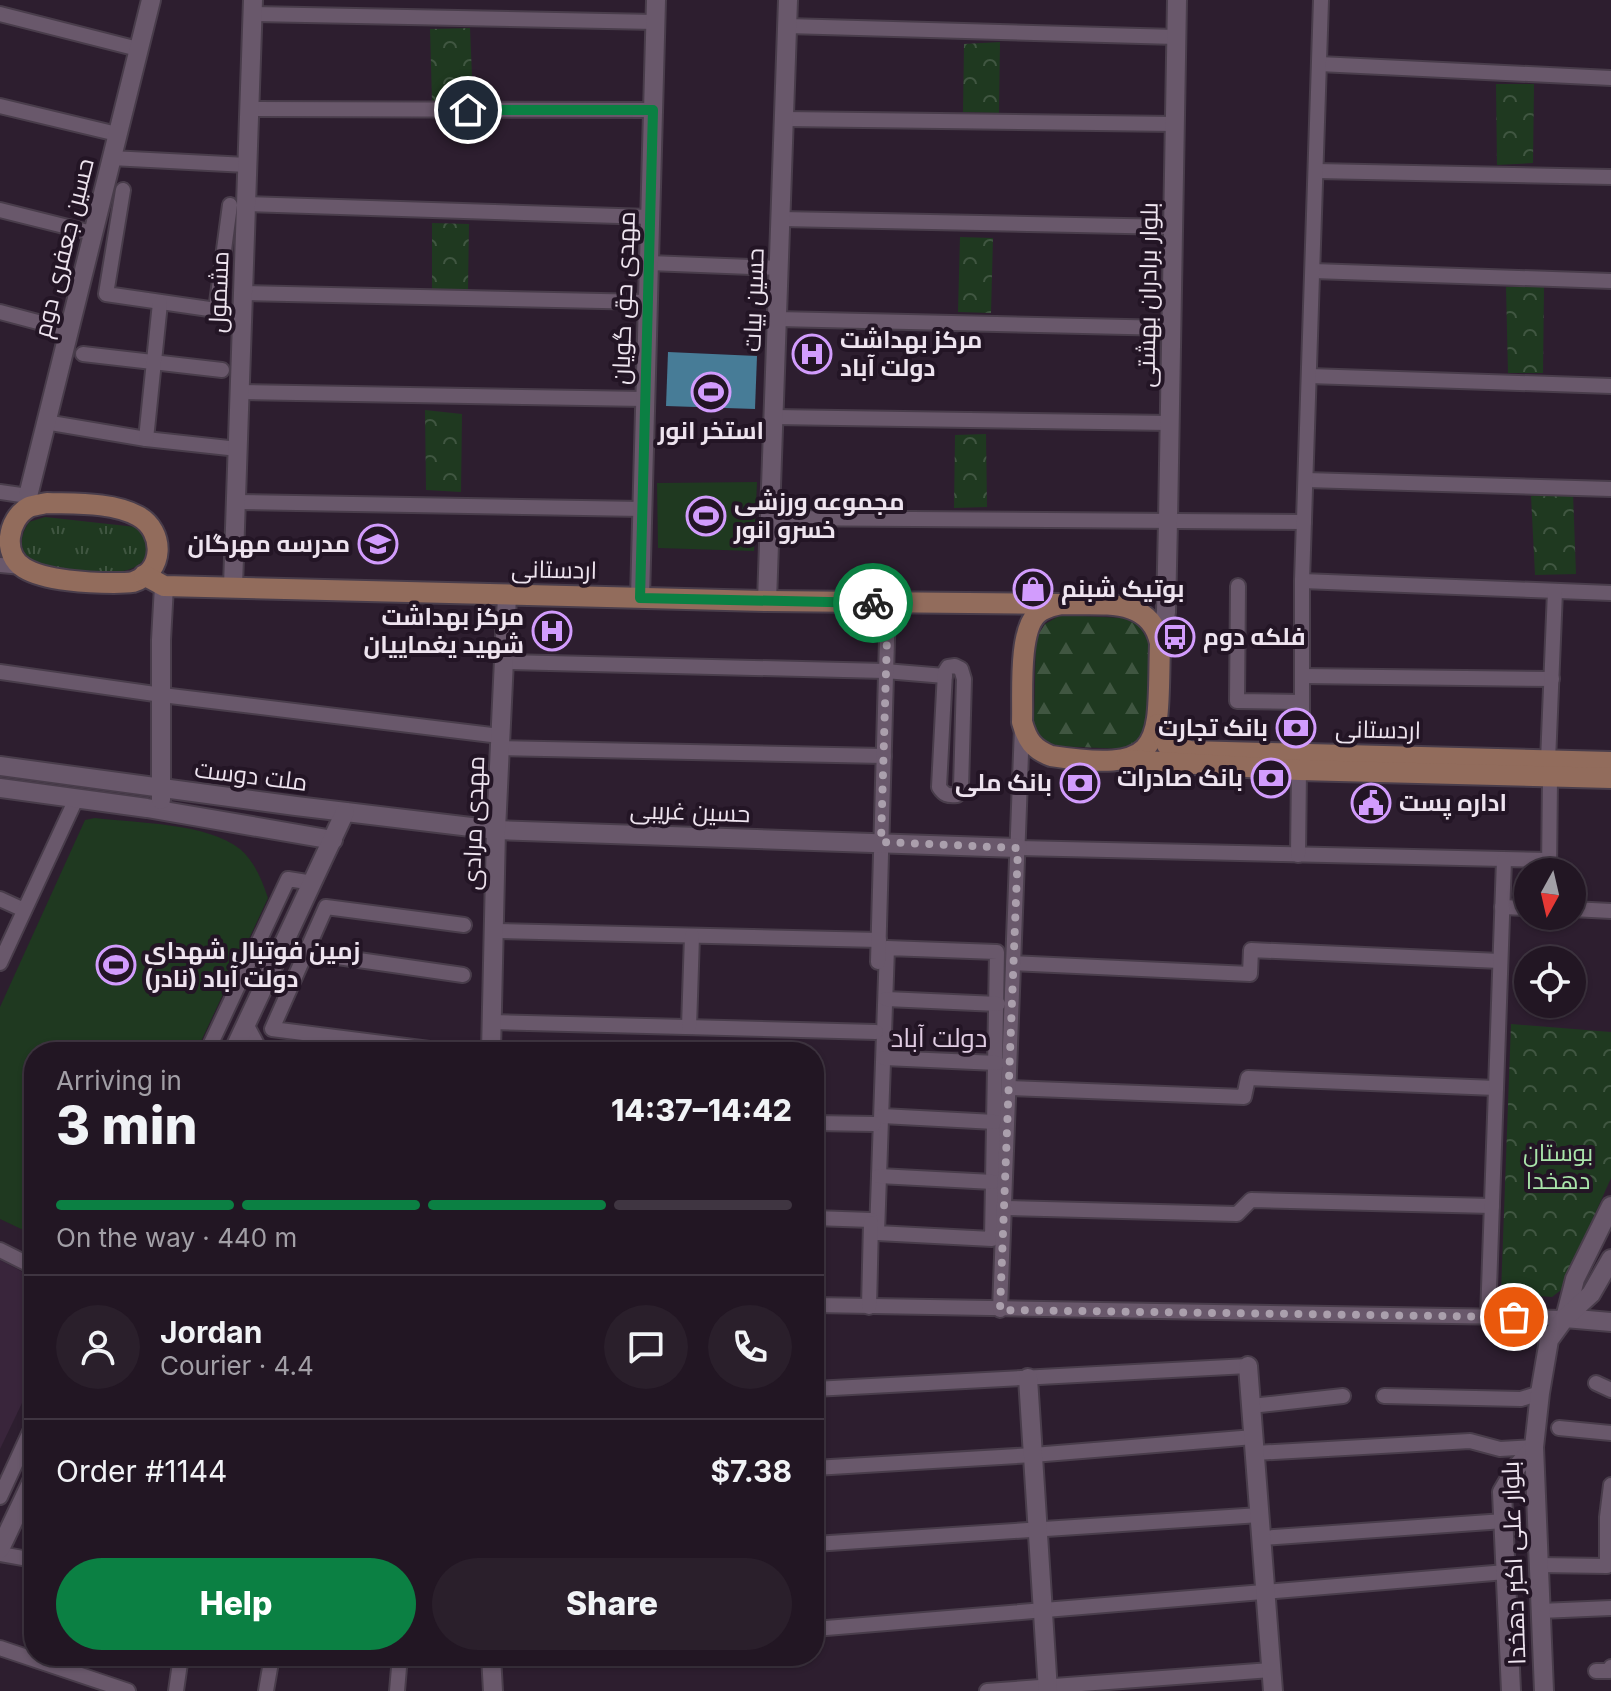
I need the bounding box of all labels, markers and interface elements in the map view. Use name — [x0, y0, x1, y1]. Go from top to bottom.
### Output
pin — [434, 76, 502, 144]
icon: home — [446, 88, 490, 132]
street label: حسین جعفری دوم — [27, 155, 102, 341]
street label: بلوار برادران بهشتی — [1131, 202, 1164, 388]
street label: مهدی حق گویان — [606, 211, 642, 385]
street label: حسین بیات — [737, 247, 770, 352]
street label: مشمول — [203, 250, 234, 334]
place label: مرکز بهداشت دولت آباد — [840, 325, 982, 382]
hospital icon: مرکز بهداشت دولت آباد — [791, 333, 833, 375]
sports icon: استخر انور — [690, 371, 732, 413]
place label: استخر انور — [657, 416, 764, 445]
place label: مجموعه ورزشی خسرو انور — [733, 487, 905, 544]
sports icon: مجموعه ورزشی خسرو انور — [685, 495, 727, 537]
school or university icon: مدرسه مهرگان — [357, 523, 399, 565]
place label: مدرسه مهرگان — [188, 529, 350, 558]
street label: اردستانی — [511, 554, 597, 585]
courier — [833, 563, 913, 643]
shop icon: بوتیک شبنم — [1012, 568, 1054, 610]
place label: بوتیک شبنم — [1061, 574, 1185, 605]
icon: bike — [851, 581, 895, 625]
place label: مرکز بهداشت شهید یغماییان — [364, 602, 524, 659]
hospital icon: مرکز بهداشت شهید یغماییان — [531, 610, 573, 652]
bus stop icon: فلکه دوم — [1154, 616, 1196, 658]
place label: فلکه دوم — [1203, 622, 1306, 653]
bank icon: بانک تجارت — [1275, 707, 1317, 749]
place label: بانک تجارت — [1158, 713, 1268, 742]
street label: اردستانی — [1335, 714, 1421, 745]
street label: ملت دوست — [193, 754, 309, 797]
street label: مهدی مرادی — [457, 755, 490, 891]
bank icon: بانک صادرات — [1250, 757, 1292, 799]
bank icon: بانک ملی — [1059, 762, 1101, 804]
place label: بانک صادرات — [1117, 763, 1243, 792]
place label: بانک ملی — [955, 768, 1052, 797]
public building icon: اداره پست — [1350, 782, 1392, 824]
place label: اداره پست — [1399, 788, 1507, 820]
street label: حسین غریبی — [629, 795, 751, 828]
north arrow — [1514, 858, 1586, 930]
map controls — [1514, 858, 1586, 1018]
place label: زمین فوتبال شهدای دولت آباد (نادر) — [144, 936, 360, 993]
sports icon: زمین فوتبال شهدای دولت آباد (نادر) — [95, 944, 137, 986]
button: locate — [1514, 946, 1586, 1018]
district label: دولت آباد — [891, 1022, 987, 1053]
text: Arriving in — [56, 1065, 182, 1096]
text: 14:37–14:42 — [611, 1092, 792, 1128]
text: 3 min — [56, 1094, 198, 1157]
park label: بوستان دهخدا — [1523, 1138, 1593, 1195]
text: On the way · 440 m — [56, 1222, 297, 1253]
pin — [1480, 1283, 1548, 1351]
icon: bag — [1492, 1295, 1536, 1339]
button: person — [56, 1305, 140, 1389]
button: chat — [604, 1305, 688, 1389]
button: phone — [708, 1305, 792, 1389]
text: Jordan — [160, 1314, 262, 1350]
text: Courier · 4.4 — [160, 1350, 314, 1381]
text: Order #1144 — [56, 1453, 228, 1489]
text: $7.38 — [710, 1453, 792, 1489]
street label: بلوار علی اکبر دهخدا — [1495, 1461, 1532, 1665]
button: Help — [56, 1558, 416, 1650]
button: Share — [432, 1558, 792, 1650]

